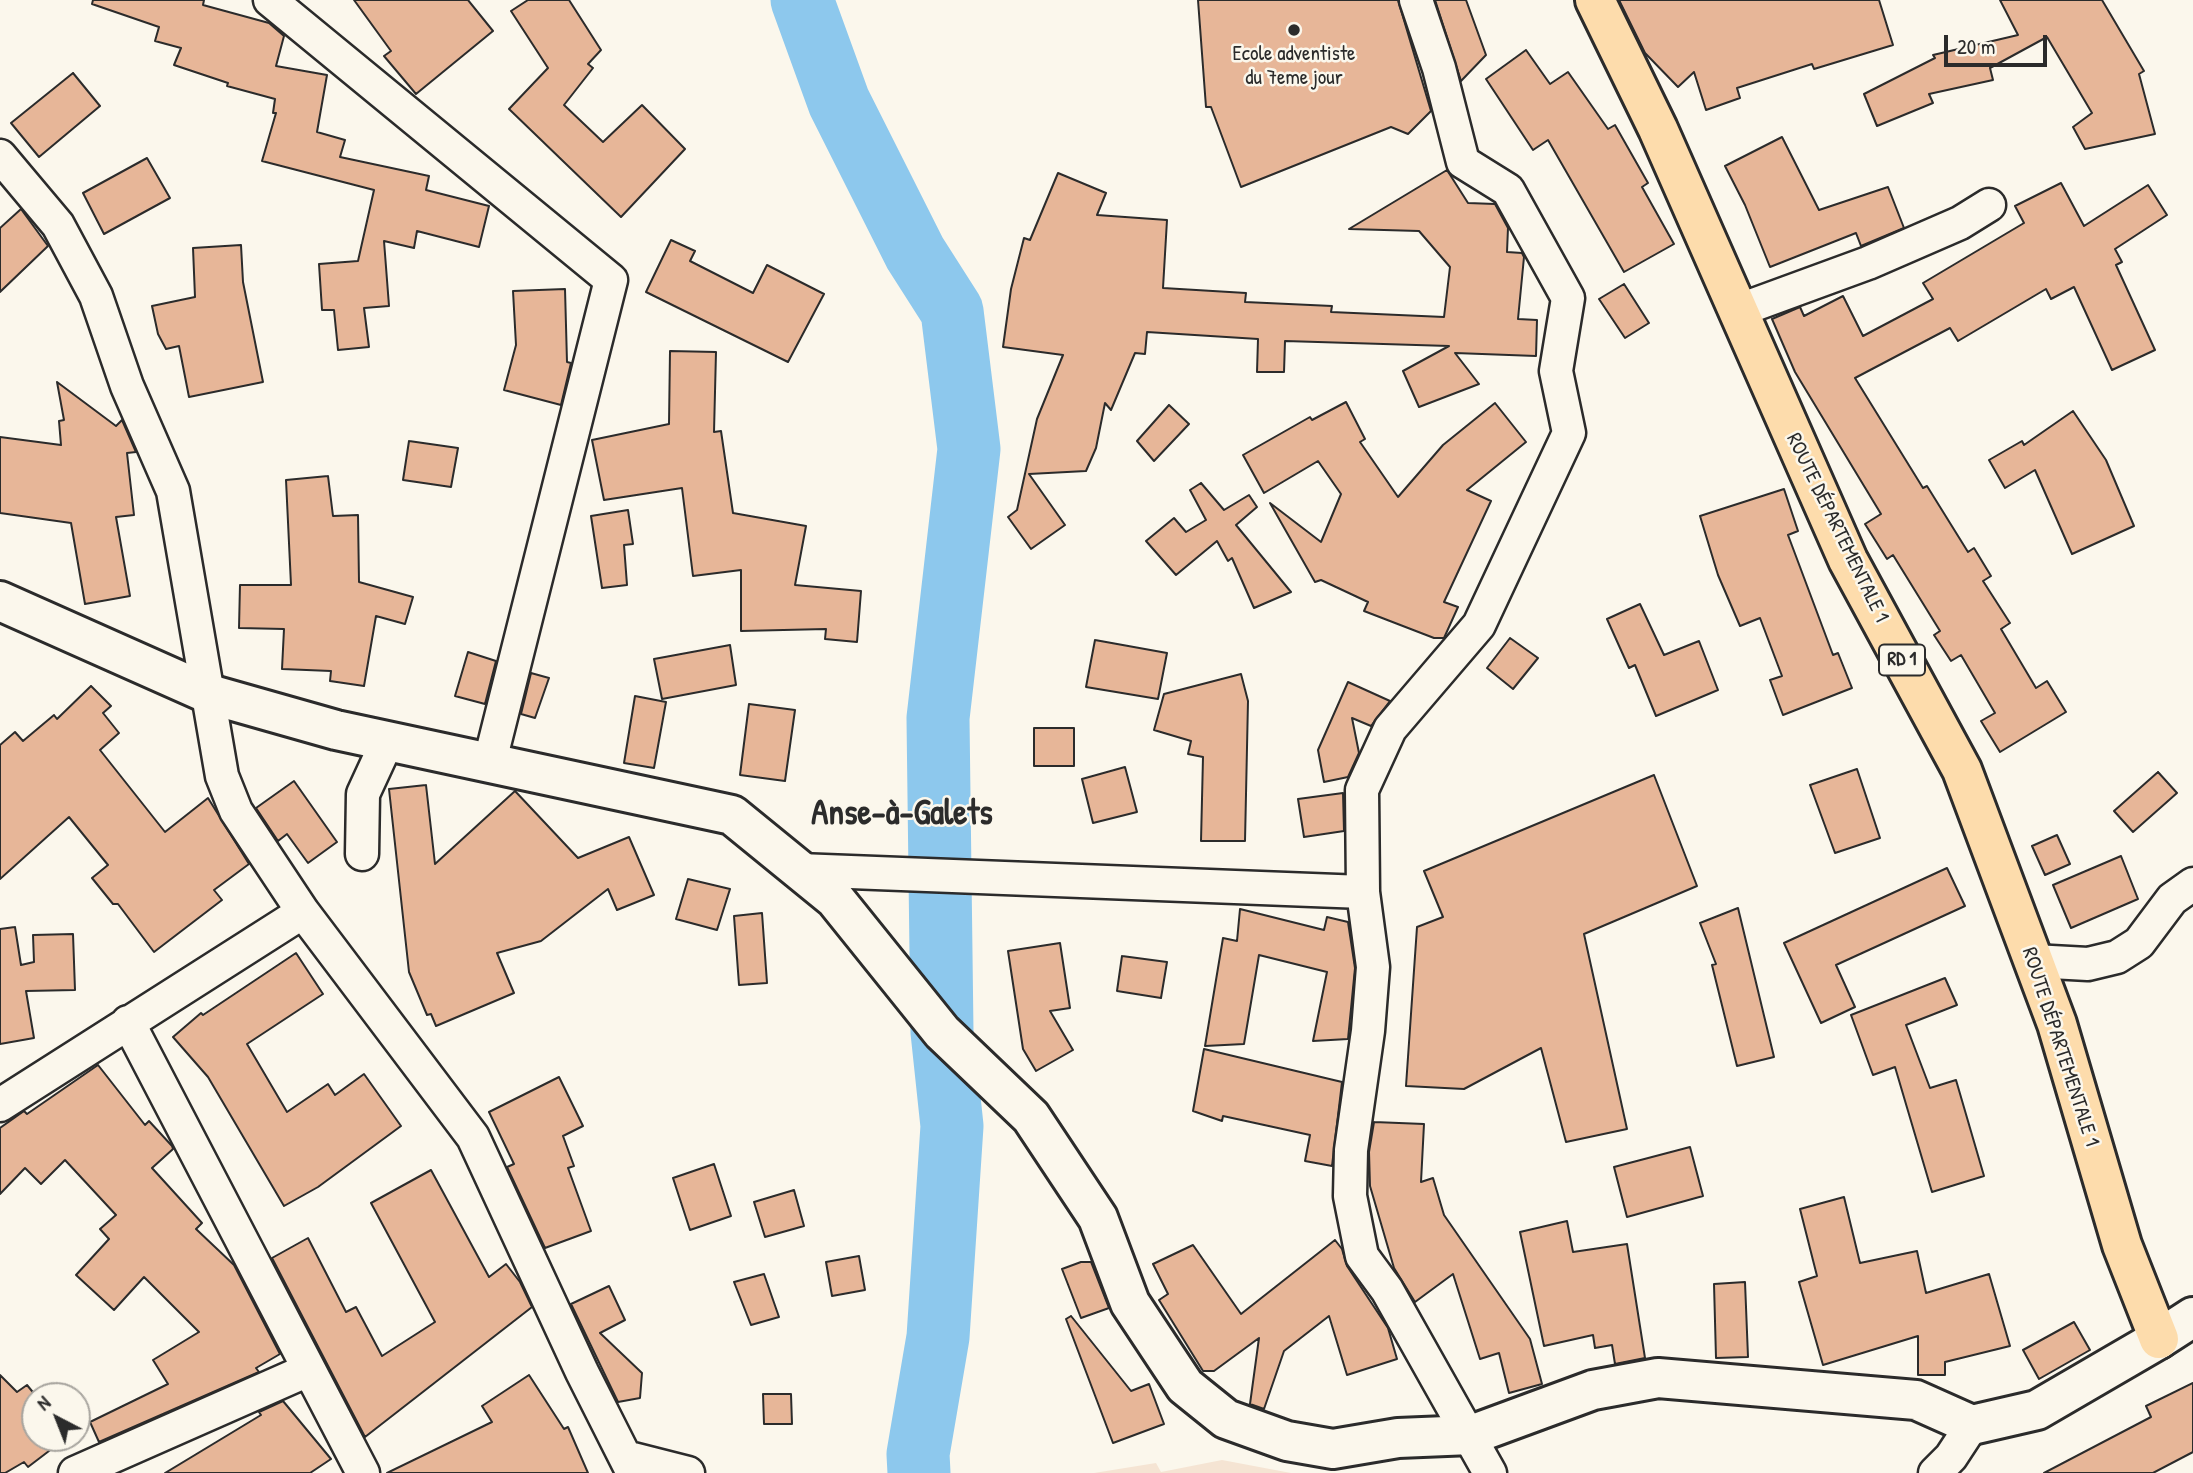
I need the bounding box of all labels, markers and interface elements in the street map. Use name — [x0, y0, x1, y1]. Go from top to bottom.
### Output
scale bar — [1948, 21, 2051, 65]
marker: Ecole adventiste du 7eme jour — [1286, 22, 1302, 38]
text: 20 m — [1957, 32, 1995, 61]
place label: Ecole adventiste du 7eme jour — [1233, 41, 1355, 91]
street label: ROUTE DÉPARTEMENTALE 1 — [1780, 429, 1894, 627]
road number: RD 1 — [1879, 645, 1925, 676]
district label: Anse-à-Galets — [811, 794, 993, 836]
street label: ROUTE DÉPARTEMENTALE 1 — [2016, 944, 2104, 1150]
north arrow — [21, 1382, 91, 1452]
text: N — [31, 1390, 56, 1416]

